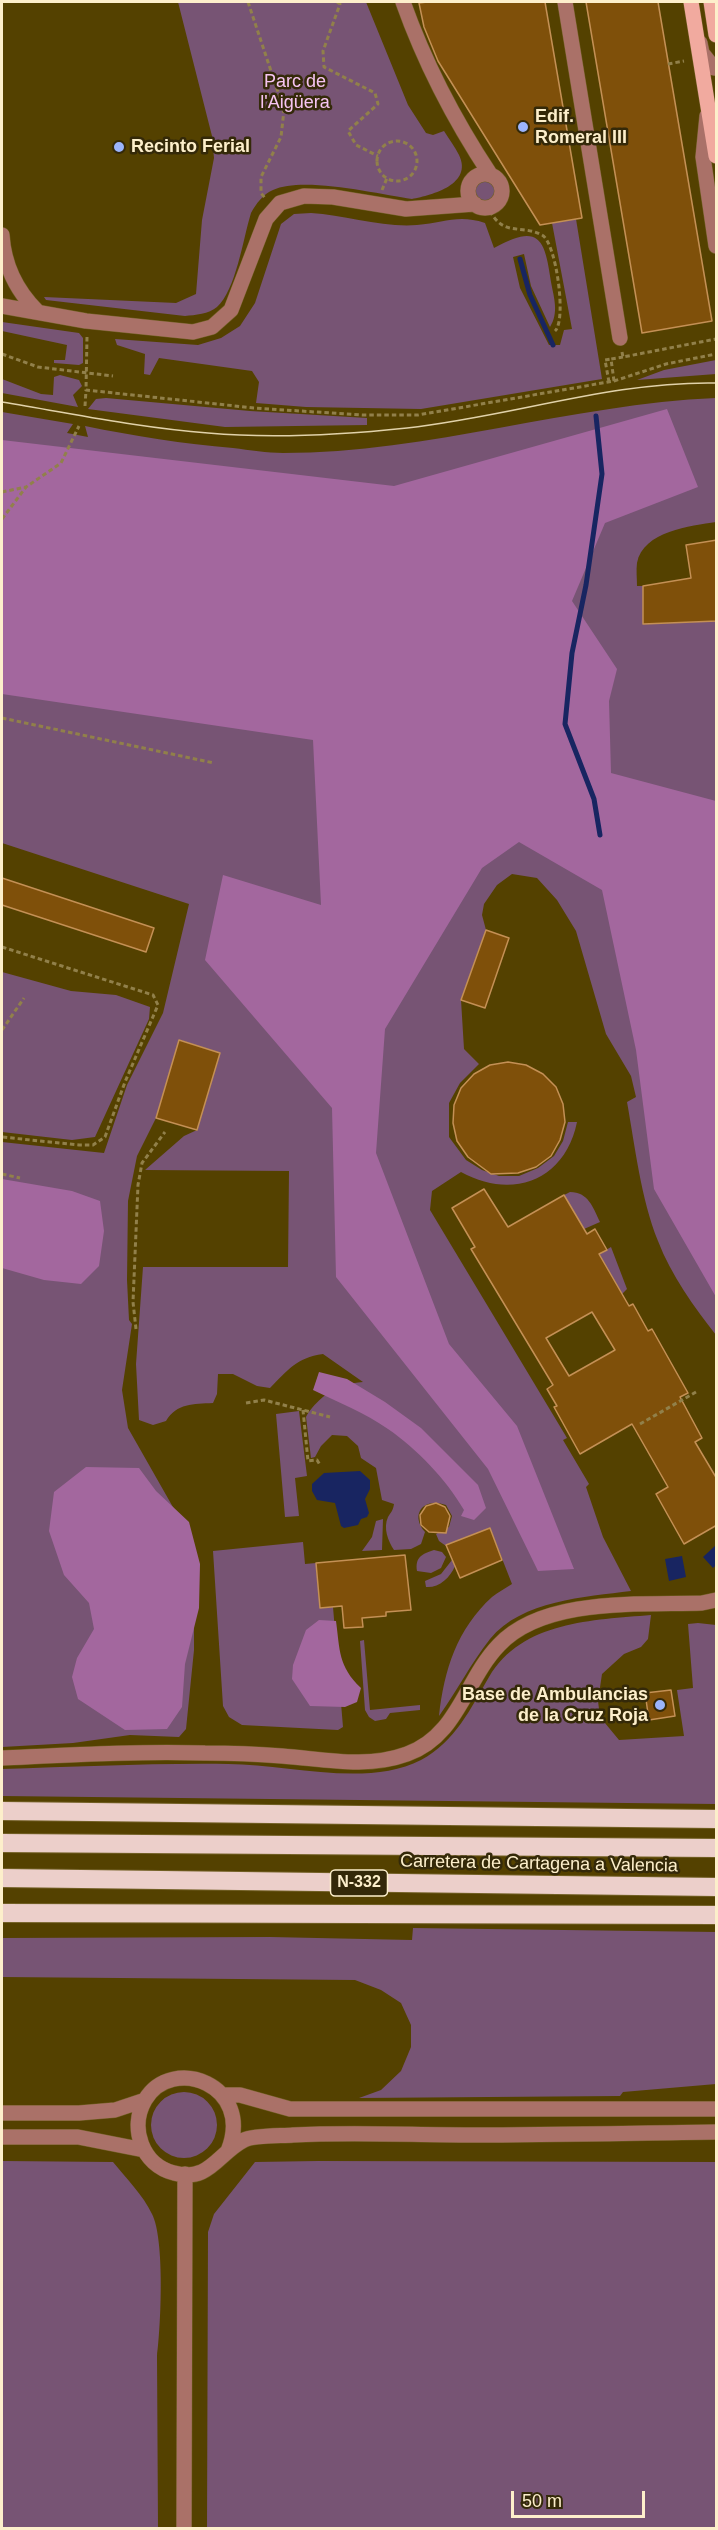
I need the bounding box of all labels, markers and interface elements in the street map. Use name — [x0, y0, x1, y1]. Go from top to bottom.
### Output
park label: Parc de l'Aigüera — [260, 71, 330, 113]
place label: Edif. Romeral III — [535, 106, 627, 148]
marker: Edif. Romeral III — [516, 120, 530, 134]
place label: Recinto Ferial — [131, 136, 250, 158]
marker: Recinto Ferial — [112, 140, 126, 154]
place label: Base de Ambulancias de la Cruz Roja — [462, 1684, 648, 1726]
marker: Base de Ambulancias de la Cruz Roja — [653, 1698, 667, 1712]
street label: Carretera de Cartagena a Valencia — [400, 1851, 678, 1877]
road number: N-332 — [330, 1870, 388, 1896]
scale bar — [514, 2479, 648, 2517]
text: 50 m — [522, 2491, 562, 2511]

